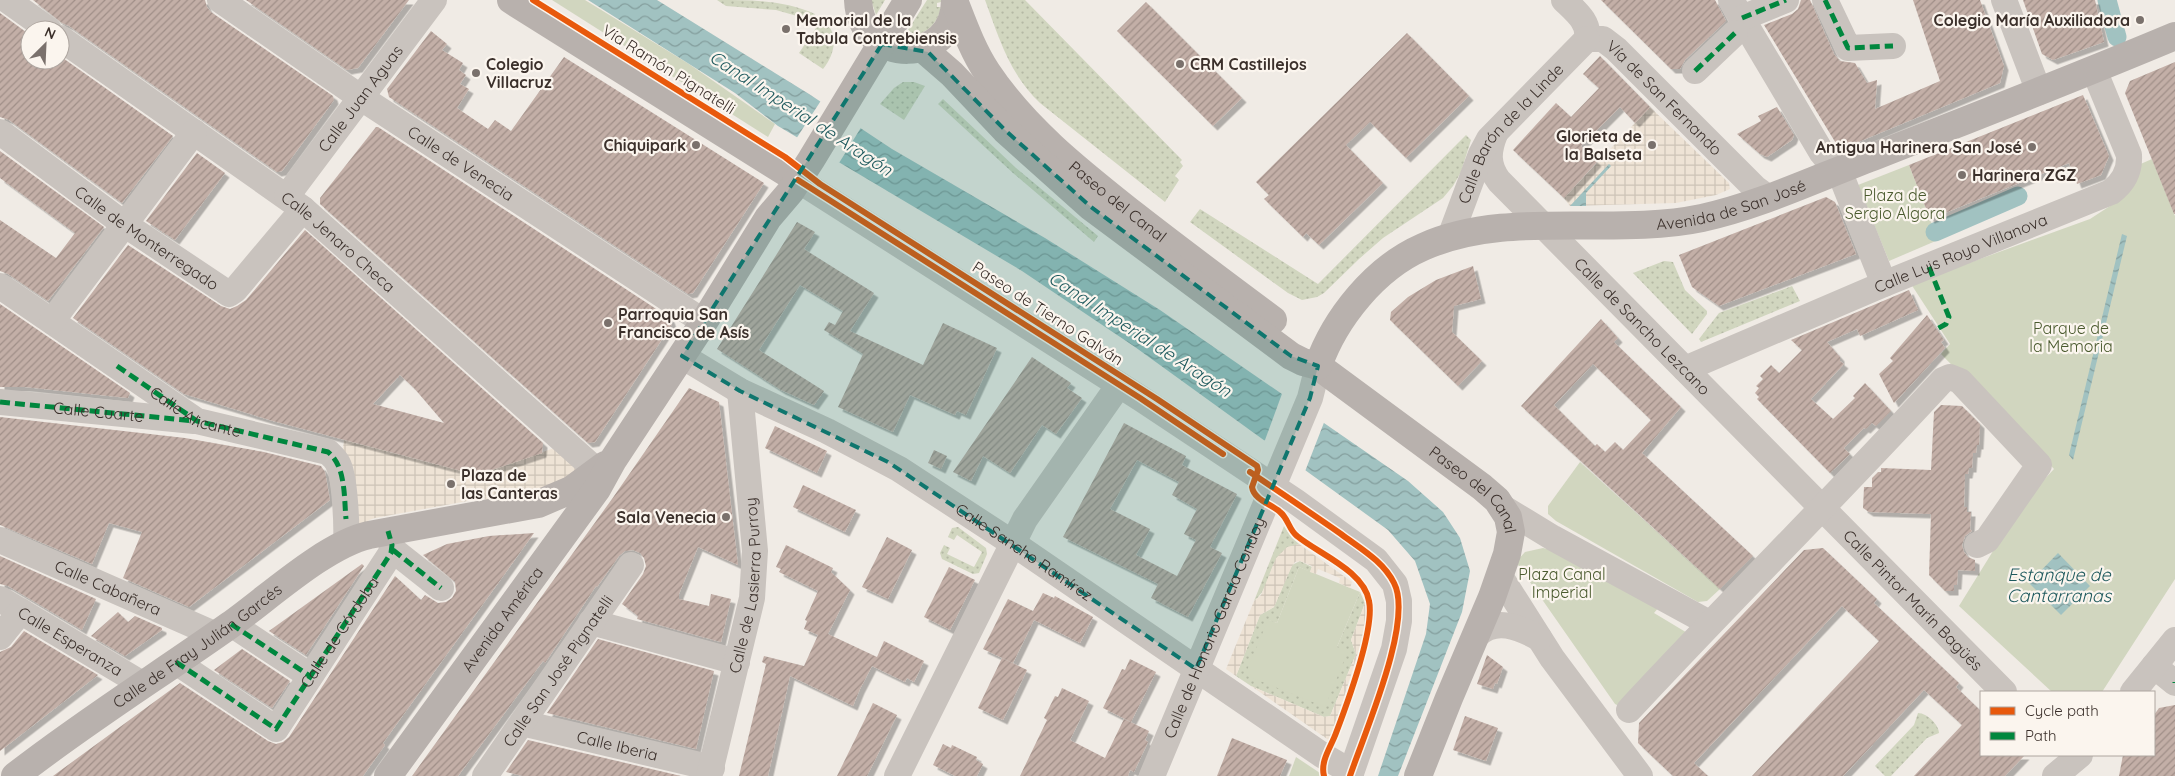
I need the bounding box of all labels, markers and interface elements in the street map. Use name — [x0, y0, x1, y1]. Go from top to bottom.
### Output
place label: Memorial de la Tabula Contrebiensis — [796, 10, 957, 48]
place label: Colegio María Auxiliadora — [1934, 10, 2130, 30]
marker: Colegio María Auxiliadora — [2134, 14, 2146, 26]
north arrow — [20, 20, 70, 70]
street label: Vía Ramón Pignatelli — [599, 20, 739, 118]
text: N — [42, 23, 59, 43]
marker: Memorial de la Tabula Contrebiensis — [780, 23, 792, 35]
street label: Vía de San Fernando — [1603, 36, 1726, 159]
street label: Calle Juan Aguas — [314, 41, 407, 156]
water label: Canal Imperial de Aragón — [705, 45, 897, 181]
place label: Colegio Villacruz — [486, 54, 552, 92]
place label: CRM Castillejos — [1190, 54, 1307, 74]
marker: CRM Castillejos — [1174, 58, 1186, 70]
street label: Calle Barón de la Linde — [1453, 59, 1568, 206]
marker: Colegio Villacruz — [470, 67, 482, 79]
street label: Calle de Venecia — [404, 121, 518, 205]
place label: Glorieta de la Balseta — [1556, 126, 1642, 164]
place label: Chiquipark — [603, 135, 686, 155]
place label: Antigua Harinera San José — [1816, 137, 2022, 157]
marker: Chiquipark — [690, 139, 702, 151]
marker: Glorieta de la Balseta — [1646, 139, 1658, 151]
marker: Antigua Harinera San José — [2026, 141, 2038, 153]
street label: Paseo del Canal — [1065, 156, 1171, 246]
place label: Harinera ZGZ — [1972, 165, 2076, 185]
marker: Harinera ZGZ — [1956, 169, 1968, 181]
street label: Avenida de San José — [1655, 175, 1809, 234]
street label: Calle de Monterregado — [71, 181, 223, 294]
park label: Plaza de Sergio Algora — [1845, 185, 1945, 223]
street label: Calle Jenaro Checa — [277, 187, 399, 296]
street label: Calle Luis Royo Villanova — [1871, 209, 2050, 297]
street label: Calle de Sancho Lezcano — [1570, 253, 1715, 399]
street label: Paseo de Tierno Galván — [969, 257, 1127, 369]
water label: Canal Imperial de Aragón — [1044, 266, 1236, 402]
place label: Parroquia San Francisco de Asís — [618, 304, 749, 342]
marker: Parroquia San Francisco de Asís — [602, 317, 614, 329]
park label: Parque de la Memoria — [2029, 318, 2113, 356]
street label: Calle Alicante — [146, 382, 243, 441]
street label: Calle Cuarte — [52, 397, 145, 426]
street label: Paseo del Canal — [1425, 442, 1521, 535]
place label: Plaza de las Canteras — [461, 465, 558, 503]
marker: Plaza de las Canteras — [445, 478, 457, 490]
street label: Calle de Lasierra Purroy — [724, 497, 765, 675]
street label: Calle Sancho Ramírez — [952, 499, 1097, 605]
place label: Sala Venecia — [617, 507, 716, 527]
marker: Sala Venecia — [720, 511, 732, 523]
street label: Calle de Honorio García Condoy — [1159, 514, 1269, 741]
street label: Calle Pintor Marín Bagüés — [1839, 525, 1987, 675]
street label: Calle Cabañera — [52, 555, 164, 620]
street label: Avenida América — [457, 563, 547, 676]
water label: Estanque de Cantarranas — [2007, 563, 2113, 607]
park label: Plaza Canal Imperial — [1518, 564, 1606, 602]
street label: Calle de Córdoba — [296, 573, 383, 692]
street label: Calle de Fray Julián Garcés — [109, 579, 286, 712]
street label: Calle San José Pignatelli — [498, 591, 617, 750]
street label: Calle Esperanza — [14, 602, 126, 680]
legend — [1980, 691, 2155, 756]
text: Cycle path — [2025, 701, 2099, 720]
street label: Calle Iberia — [575, 726, 660, 765]
text: Path — [2025, 726, 2057, 745]

